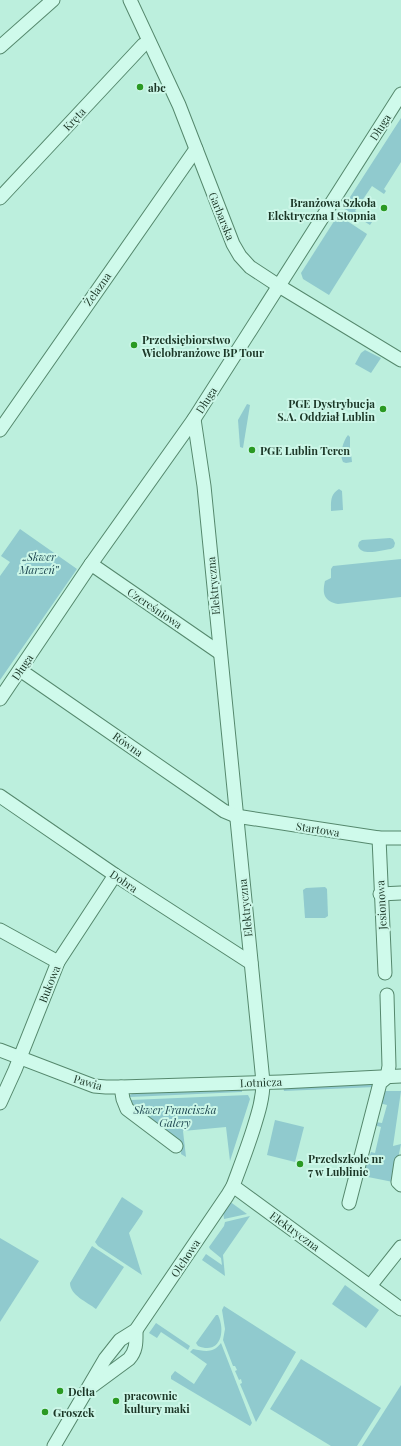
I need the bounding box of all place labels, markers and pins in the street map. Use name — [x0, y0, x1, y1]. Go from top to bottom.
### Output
place label: abc — [148, 80, 166, 95]
marker: abc — [135, 82, 145, 92]
place label: Branżowa Szkoła Elektryczna I Stopnia — [268, 195, 376, 223]
marker: Branżowa Szkoła Elektryczna I Stopnia — [379, 203, 389, 213]
place label: Przedsiębiorstwo Wielobranżowe BP Tour — [141, 332, 265, 360]
marker: Przedsiębiorstwo Wielobranżowe BP Tour — [129, 340, 139, 350]
place label: PGE Dystrybucja S.A. Oddział Lublin — [277, 396, 375, 424]
marker: PGE Dystrybucja S.A. Oddział Lublin — [378, 404, 388, 414]
place label: PGE Lublin Teren — [260, 443, 350, 458]
marker: PGE Lublin Teren — [247, 445, 257, 455]
place label: Przedszkole nr 7 w Lublinie — [308, 1151, 384, 1179]
marker: Przedszkole nr 7 w Lublinie — [295, 1159, 305, 1169]
place label: Delta — [68, 1384, 95, 1399]
marker: Delta — [55, 1386, 65, 1396]
place label: pracownie kultury maki — [124, 1388, 190, 1416]
marker: pracownie kultury maki — [111, 1396, 121, 1406]
place label: Groszek — [53, 1405, 95, 1420]
marker: Groszek — [40, 1407, 50, 1417]

